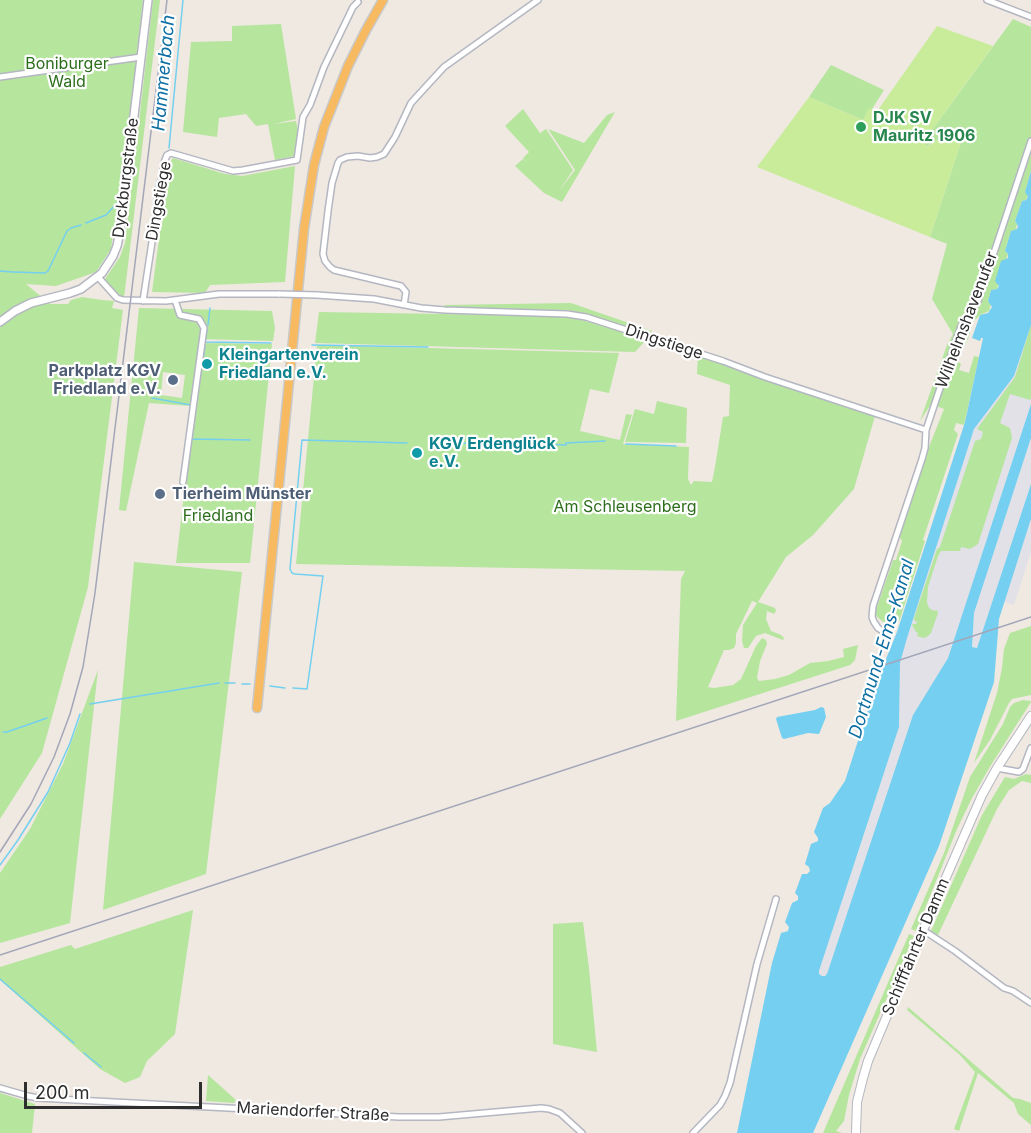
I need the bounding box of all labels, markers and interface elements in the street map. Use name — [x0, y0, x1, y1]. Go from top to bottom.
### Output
water label: Hammerbach — [148, 14, 180, 132]
park label: Boniburger Wald — [25, 54, 109, 92]
place label: DJK SV Mauritz 1906 — [873, 108, 975, 146]
street label: Dyckburgstraße — [109, 117, 143, 239]
marker: DJK SV Mauritz 1906 — [854, 120, 868, 134]
street label: Dingstiege — [143, 160, 175, 242]
street label: Wilhelmshavenufer — [932, 249, 1002, 391]
street label: Dingstiege — [623, 320, 705, 364]
place label: Kleingartenverein Friedland e.V. — [219, 345, 359, 383]
marker: Kleingartenverein Friedland e.V. — [200, 357, 214, 371]
place label: Parkplatz KGV Friedland e.V. — [49, 361, 161, 399]
marker: Parkplatz KGV Friedland e.V. — [166, 373, 180, 387]
place label: KGV Erdenglück e.V. — [429, 434, 556, 472]
marker: KGV Erdenglück e.V. — [410, 446, 424, 460]
place label: Tierheim Münster — [172, 484, 311, 504]
marker: Tierheim Münster — [153, 487, 167, 501]
park label: Am Schleusenberg — [553, 497, 697, 517]
park label: Friedland — [183, 506, 253, 526]
water label: Dortmund-Ems-Kanal — [844, 557, 920, 741]
street label: Schifffahrter Damm — [878, 875, 954, 1019]
scale bar — [27, 1070, 206, 1108]
text: 200 m — [35, 1082, 90, 1103]
street label: Mariendorfer Straße — [236, 1098, 390, 1126]

